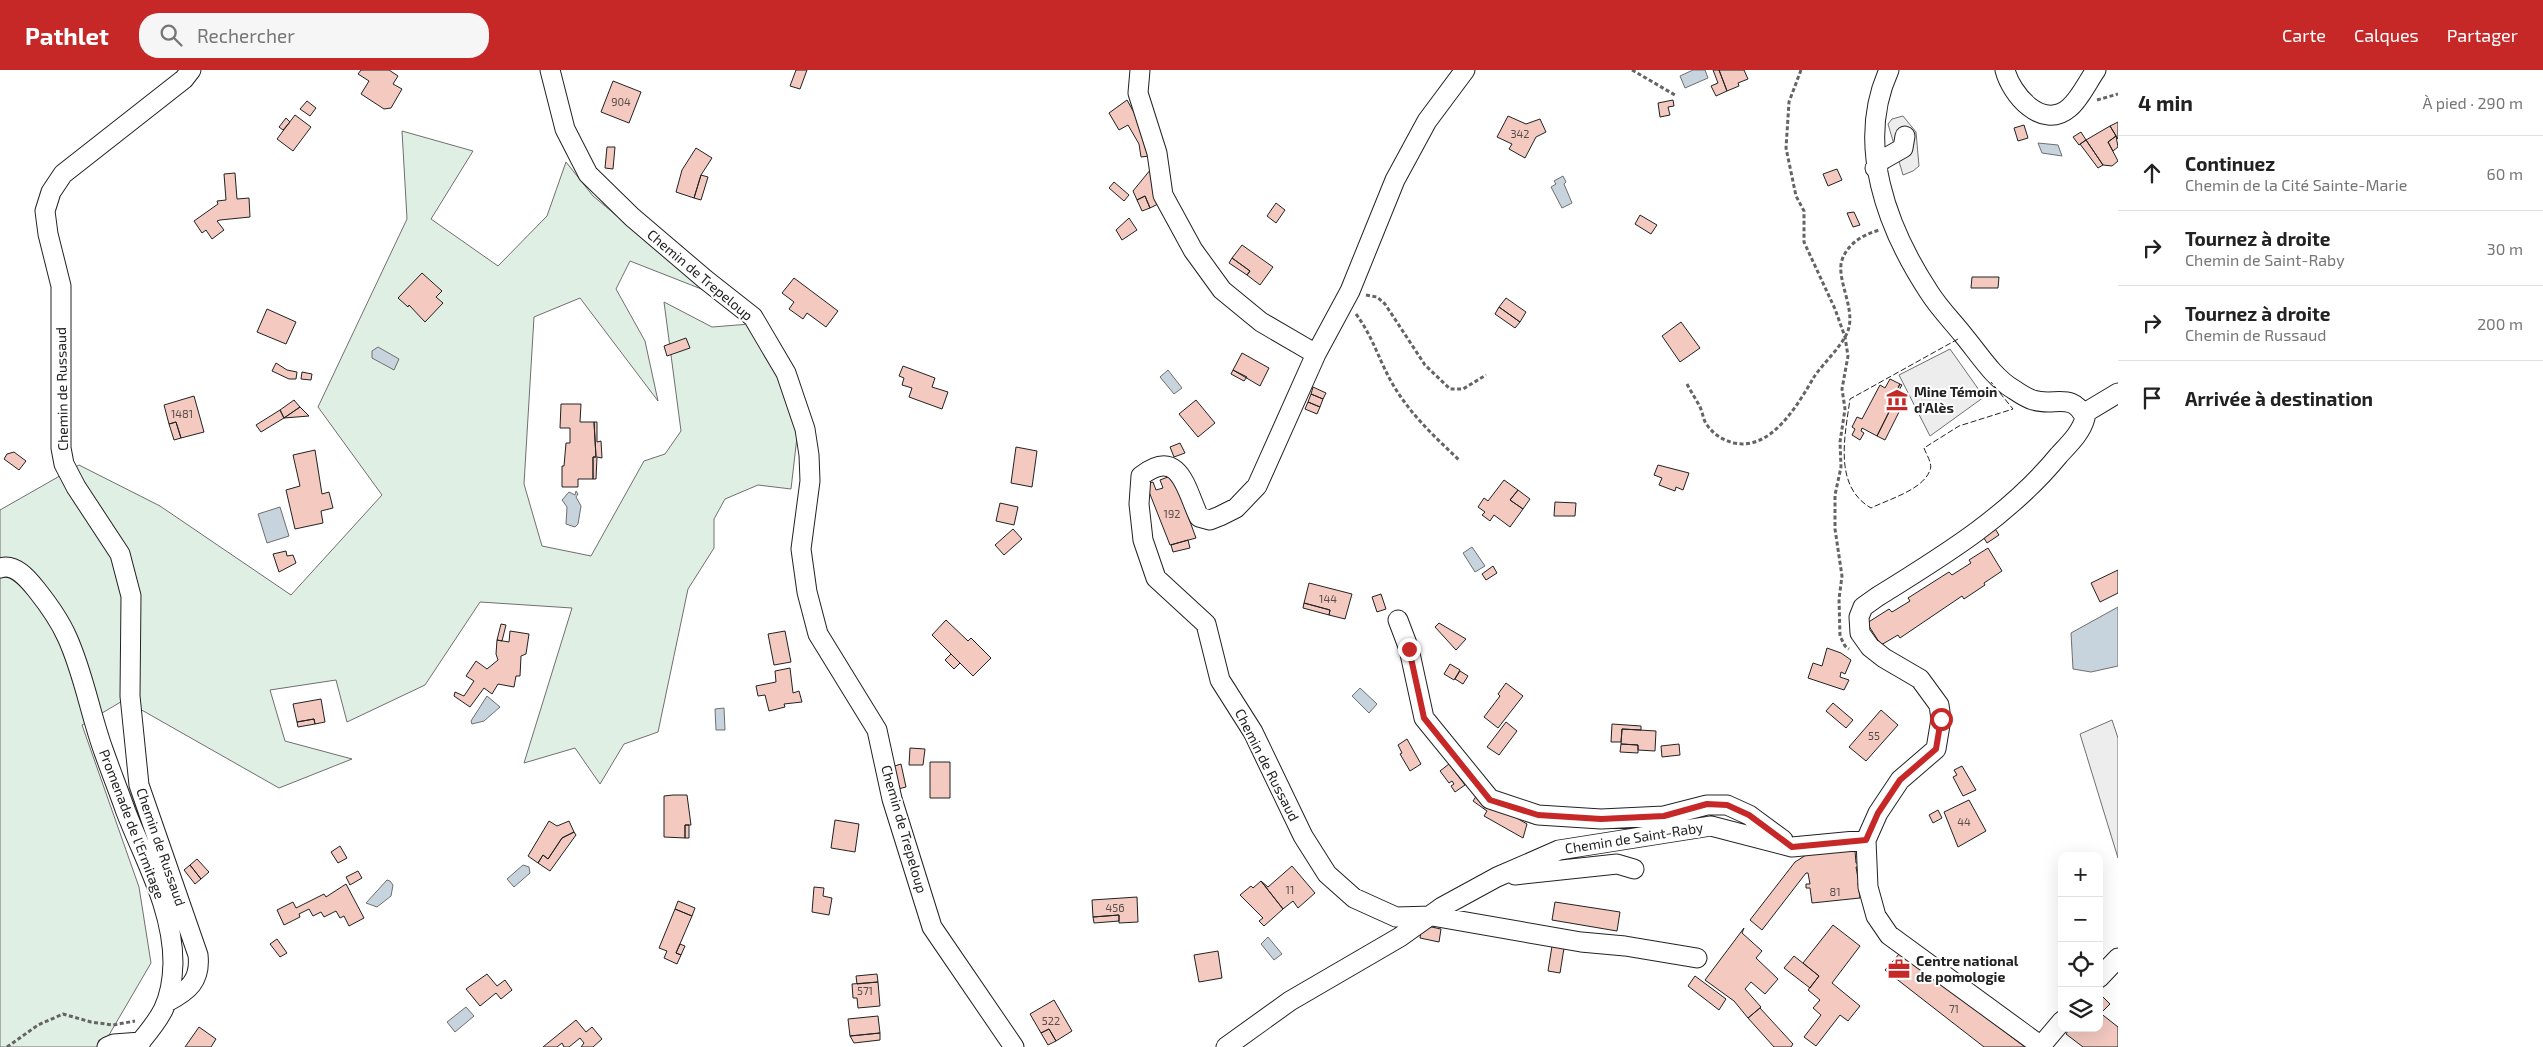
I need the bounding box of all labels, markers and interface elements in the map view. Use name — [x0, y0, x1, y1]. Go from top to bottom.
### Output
search box — [139, 13, 489, 58]
text: Pathlet — [25, 21, 109, 50]
icon: search — [157, 21, 185, 49]
text: Rechercher — [197, 24, 295, 47]
text: Carte — [2282, 24, 2326, 46]
text: Calques — [2354, 24, 2419, 46]
text: Partager — [2447, 24, 2518, 46]
text: 4 min — [2138, 90, 2193, 115]
text: À pied · 290 m — [2423, 93, 2523, 112]
house number: 904 — [611, 95, 631, 108]
house number: 342 — [1510, 127, 1530, 140]
text: Continuez — [2185, 152, 2275, 175]
icon: ahead — [2138, 159, 2166, 187]
text: 60 m — [2487, 164, 2523, 183]
text: Chemin de la Cité Sainte-Marie — [2185, 175, 2407, 194]
street label: Chemin de Trepeloup — [644, 225, 757, 324]
text: Tournez à droite — [2185, 227, 2331, 250]
icon: right — [2138, 234, 2166, 262]
text: 30 m — [2487, 239, 2523, 258]
text: Chemin de Saint-Raby — [2185, 250, 2345, 269]
text: Tournez à droite — [2185, 302, 2331, 325]
icon: right — [2138, 309, 2166, 337]
text: 200 m — [2477, 314, 2523, 333]
text: Chemin de Russaud — [2185, 325, 2327, 344]
street label: Chemin de Russaud — [52, 327, 71, 451]
place label: Mine Témoin d'Alès — [1914, 383, 1998, 416]
icon: arrive — [2138, 384, 2166, 412]
museum icon: Mine Témoin d'Alès — [1884, 387, 1910, 413]
text: Arrivée à destination — [2185, 387, 2373, 410]
house number: 1481 — [171, 407, 193, 420]
house number: 192 — [1164, 507, 1180, 520]
house number: 144 — [1319, 592, 1337, 605]
route end — [1398, 638, 1421, 661]
street label: Chemin de Russaud — [1232, 706, 1303, 824]
route start — [1930, 708, 1953, 731]
house number: 55 — [1868, 729, 1880, 742]
street label: Promenade de l'Ermitage — [96, 747, 169, 901]
street label: Chemin de Trepeloup — [878, 763, 931, 895]
street label: Chemin de Russaud — [133, 786, 190, 908]
house number: 44 — [1957, 815, 1971, 828]
street label: Chemin de Saint-Raby — [1564, 818, 1705, 857]
map controls — [2058, 852, 2103, 1032]
button: + — [2058, 852, 2103, 897]
house number: 11 — [1286, 883, 1294, 896]
house number: 81 — [1829, 885, 1841, 898]
button: − — [2058, 897, 2103, 942]
house number: 456 — [1106, 901, 1124, 914]
button: locate — [2058, 942, 2103, 987]
place label: Centre national de pomologie — [1916, 952, 2019, 985]
office icon: Centre national de pomologie — [1886, 956, 1912, 982]
house number: 571 — [857, 984, 873, 997]
button: layers — [2058, 987, 2103, 1032]
house number: 71 — [1949, 1002, 1959, 1015]
house number: 522 — [1042, 1014, 1060, 1027]

